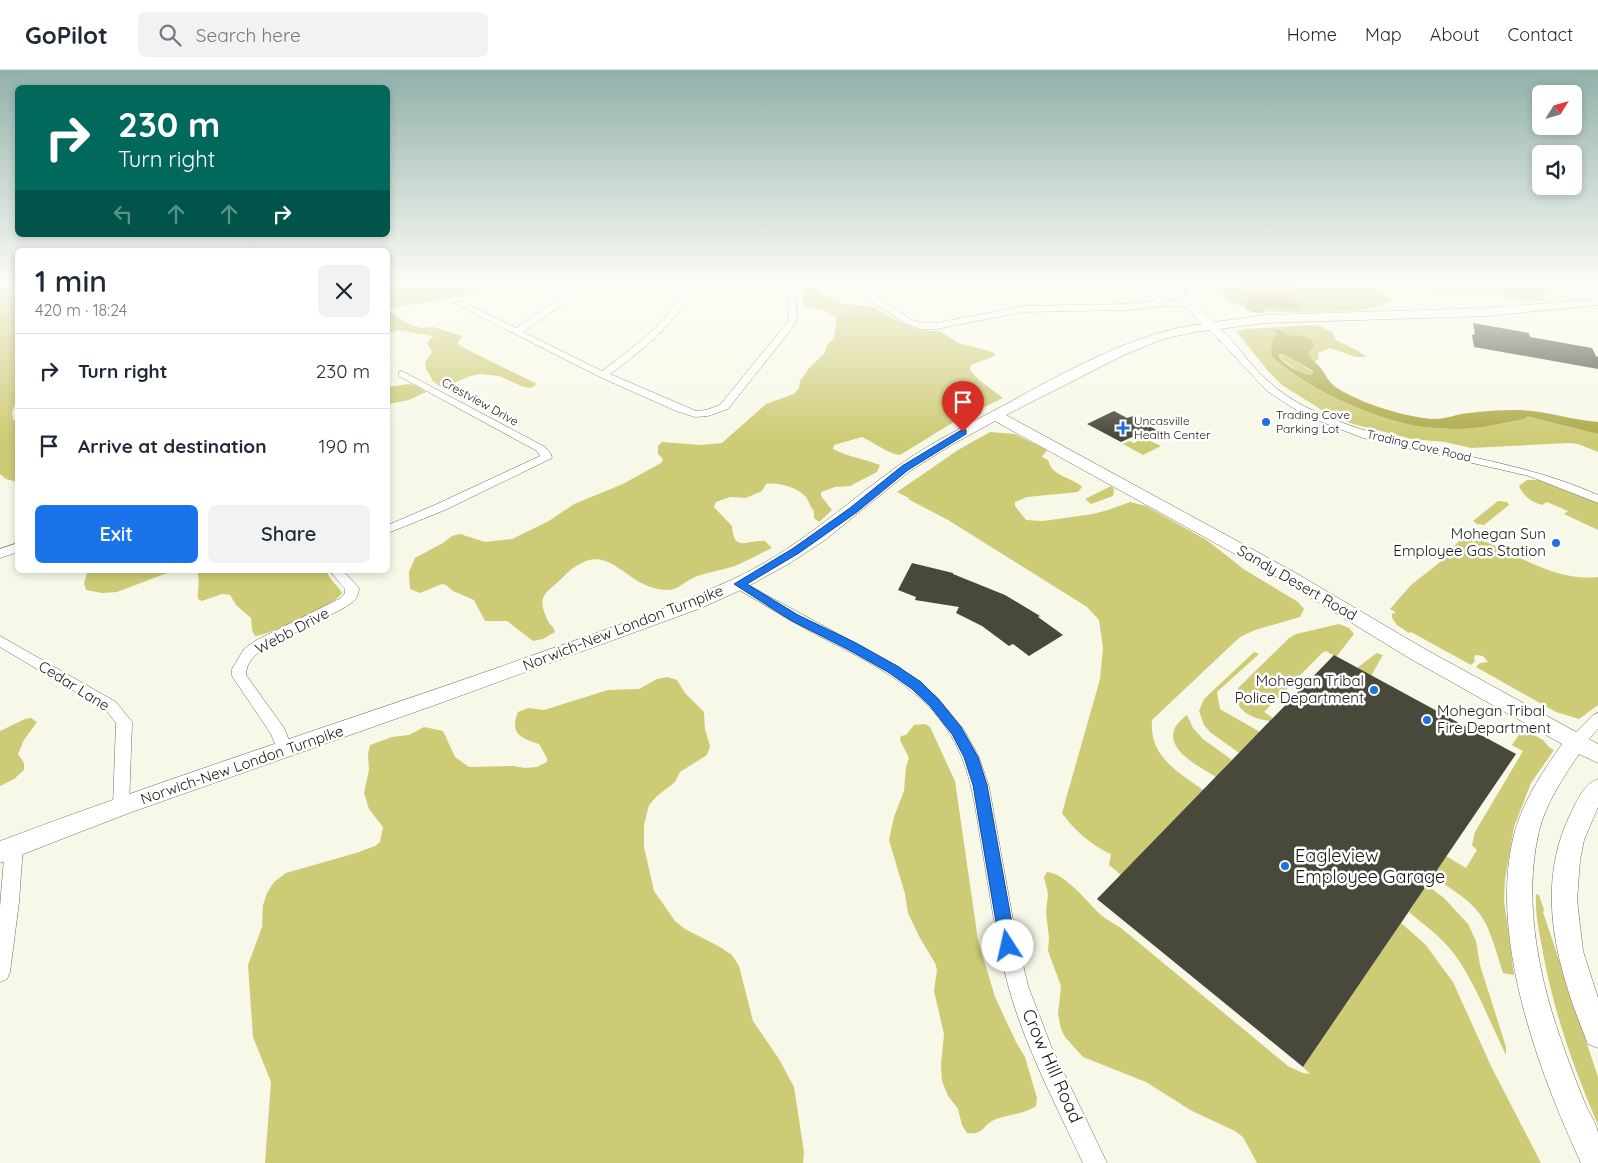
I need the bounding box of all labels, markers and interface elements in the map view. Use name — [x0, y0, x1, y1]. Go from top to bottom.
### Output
search box — [138, 12, 488, 57]
text: GoPilot — [25, 20, 108, 50]
icon: search — [156, 21, 184, 49]
text: Search here — [196, 23, 301, 47]
text: Home — [1287, 23, 1337, 46]
text: Map — [1365, 23, 1402, 46]
text: About — [1430, 23, 1480, 46]
text: Contact — [1508, 23, 1573, 46]
north arrow — [1532, 85, 1582, 135]
map controls — [1532, 85, 1582, 195]
text: 230 m — [118, 102, 220, 146]
icon: right — [35, 105, 100, 170]
text: Turn right — [118, 145, 215, 173]
button: sound — [1532, 145, 1582, 195]
icon: left — [109, 200, 137, 228]
icon: ahead — [162, 200, 190, 228]
icon: ahead — [215, 200, 243, 228]
icon: right — [268, 200, 296, 228]
text: 1 min — [35, 262, 107, 300]
button: close — [318, 265, 370, 317]
text: 420 m · 18:24 — [35, 300, 127, 320]
icon: right — [35, 357, 63, 385]
text: Turn right — [78, 359, 167, 383]
text: 230 m — [316, 359, 370, 383]
street label: Crestview Drive — [439, 374, 521, 429]
pin — [942, 381, 984, 432]
icon: arrive — [949, 388, 977, 416]
place label: Trading Cove Parking Lot — [1276, 407, 1350, 436]
place label: Uncasville Health Center — [1134, 413, 1211, 442]
marker: Trading Cove Parking Lot — [1260, 416, 1272, 428]
marker: Uncasville Health Center — [1116, 421, 1130, 435]
street label: Trading Cove Road — [1365, 426, 1473, 465]
icon: arrive — [35, 432, 63, 460]
text: Arrive at destination — [78, 434, 267, 458]
text: 190 m — [319, 434, 370, 458]
button: Exit — [35, 505, 198, 563]
button: Share — [208, 505, 370, 563]
place label: Mohegan Sun Employee Gas Station — [1393, 524, 1546, 560]
marker: Mohegan Sun Employee Gas Station — [1550, 537, 1562, 549]
street label: Sandy Desert Road — [1234, 541, 1360, 625]
street label: Norwich-New London Turnpike — [520, 580, 726, 675]
street label: Webb Drive — [251, 603, 332, 658]
street label: Cedar Lane — [35, 656, 113, 715]
place label: Mohegan Tribal Police Department — [1235, 671, 1364, 707]
marker: Mohegan Tribal Police Department — [1368, 684, 1380, 696]
place label: Mohegan Tribal Fire Department — [1437, 701, 1551, 737]
marker: Mohegan Tribal Fire Department — [1421, 714, 1433, 726]
street label: Norwich-New London Turnpike — [138, 721, 346, 808]
place label: Eagleview Employee Garage — [1295, 844, 1445, 888]
marker: Eagleview Employee Garage — [1279, 860, 1291, 872]
position arrow — [981, 919, 1033, 971]
street label: Crow Hill Road — [1017, 1005, 1088, 1126]

